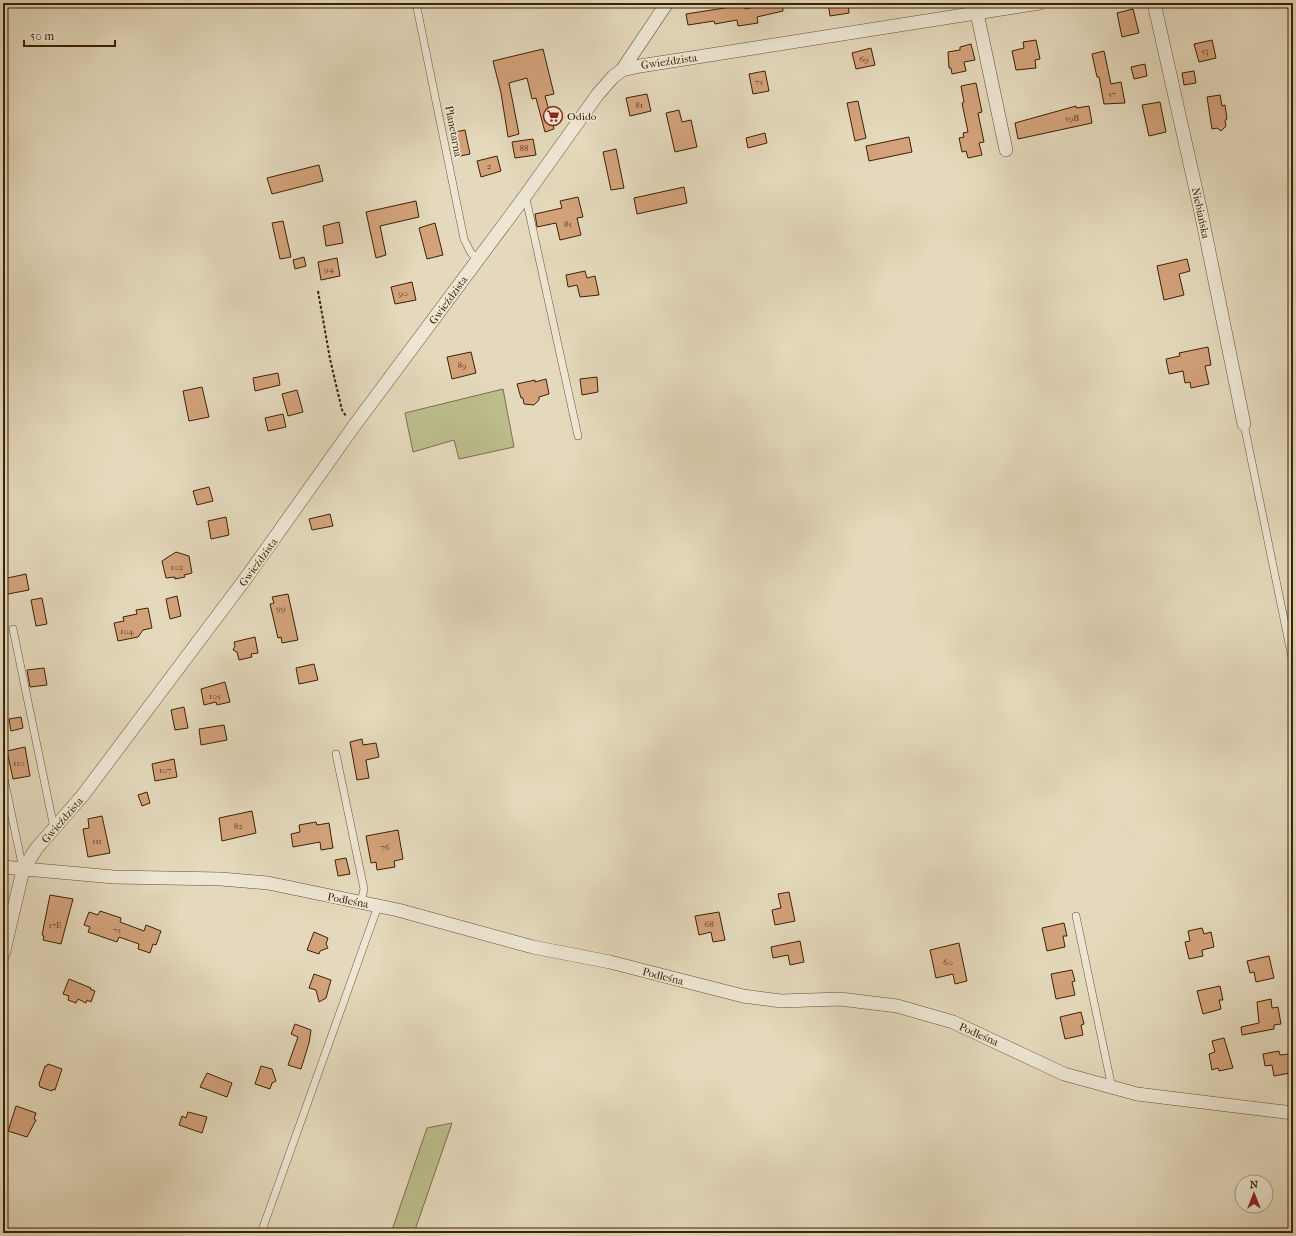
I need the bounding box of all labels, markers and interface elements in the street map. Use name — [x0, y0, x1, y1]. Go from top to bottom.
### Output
scale bar — [24, 22, 115, 48]
text: 50 m — [30, 29, 54, 43]
house number: 53 — [1201, 46, 1209, 56]
street label: Gwieździsta — [640, 51, 699, 72]
house number: 69 — [859, 54, 869, 64]
house number: 75 — [755, 77, 763, 87]
house number: 57 — [1108, 89, 1117, 99]
house number: 81 — [635, 100, 643, 110]
street label: Planetarna — [442, 104, 465, 159]
supermarket icon: Odido — [542, 105, 564, 127]
place label: Odido — [567, 110, 597, 123]
house number: 59B — [1065, 113, 1079, 123]
house number: 88 — [519, 143, 529, 153]
house number: 2 — [487, 161, 492, 171]
street label: Niebiańska — [1189, 186, 1212, 241]
house number: 85 — [564, 219, 572, 229]
house number: 94 — [324, 264, 335, 274]
street label: Gwieździsta — [427, 273, 471, 327]
house number: 90 — [398, 288, 408, 298]
house number: 89 — [457, 360, 467, 370]
street label: Gwieździsta — [237, 535, 281, 589]
house number: 102 — [171, 562, 184, 572]
house number: 99 — [276, 603, 286, 613]
house number: 104 — [120, 626, 134, 636]
house number: 105 — [209, 691, 221, 701]
house number: 110 — [13, 758, 25, 768]
house number: 107 — [159, 765, 172, 775]
street label: Gwieździsta — [39, 794, 86, 846]
house number: 82 — [233, 821, 243, 831]
house number: 111 — [92, 836, 102, 846]
house number: 76 — [380, 842, 390, 852]
street label: Podleśna — [326, 890, 371, 911]
house number: 68 — [704, 919, 714, 929]
house number: 17E — [48, 920, 62, 930]
house number: 75 — [113, 925, 121, 935]
house number: 60 — [943, 957, 953, 967]
street label: Podleśna — [641, 965, 686, 988]
street label: Podleśna — [957, 1020, 1001, 1049]
north arrow — [1234, 1174, 1274, 1214]
text: N — [1250, 1178, 1259, 1191]

